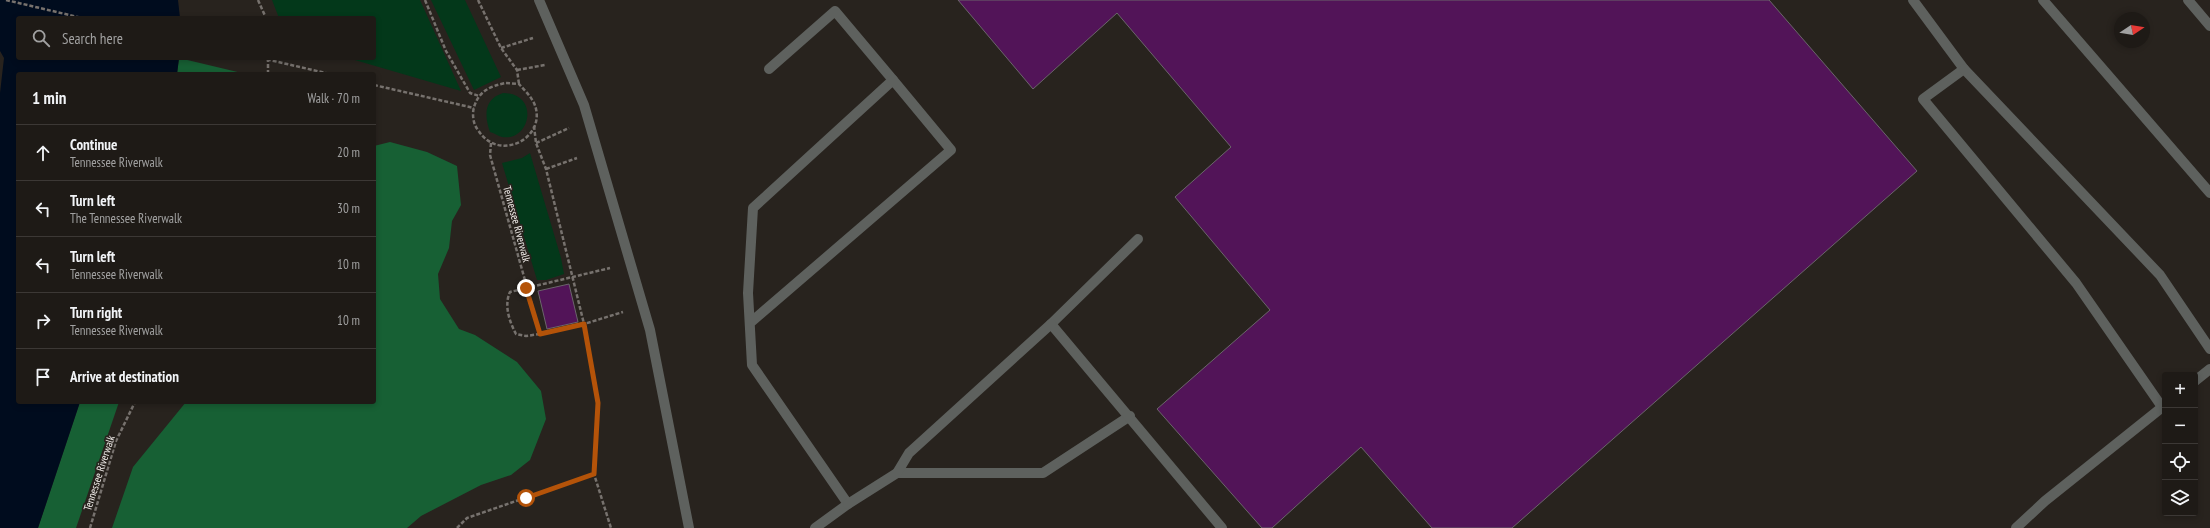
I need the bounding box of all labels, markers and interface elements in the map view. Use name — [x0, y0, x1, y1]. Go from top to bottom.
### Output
north arrow — [2114, 12, 2150, 48]
search box — [16, 16, 376, 60]
icon: search — [30, 27, 52, 49]
text: Search here — [62, 29, 123, 48]
text: 1 min — [32, 87, 66, 109]
text: Walk · 70 m — [308, 90, 360, 107]
text: Continue — [70, 135, 117, 154]
icon: ahead — [32, 142, 54, 164]
text: 20 m — [337, 144, 360, 161]
text: Tennessee Riverwalk — [70, 154, 163, 171]
street label: Tennessee Riverwalk — [500, 184, 534, 264]
text: Turn left — [70, 191, 115, 210]
icon: left — [32, 198, 54, 220]
text: 30 m — [337, 200, 360, 217]
text: The Tennessee Riverwalk — [70, 210, 182, 227]
text: Turn left — [70, 247, 115, 266]
icon: left — [32, 254, 54, 276]
text: 10 m — [337, 256, 360, 273]
text: Tennessee Riverwalk — [70, 266, 163, 283]
route end — [517, 279, 535, 297]
text: Turn right — [70, 303, 122, 322]
icon: right — [32, 310, 54, 332]
text: 10 m — [337, 312, 360, 329]
text: Tennessee Riverwalk — [70, 322, 163, 339]
icon: arrive — [32, 366, 54, 388]
text: Arrive at destination — [70, 367, 179, 386]
map controls — [2162, 372, 2198, 516]
button: + — [2162, 372, 2198, 408]
button: − — [2162, 408, 2198, 444]
street label: Tennessee Riverwalk — [80, 433, 118, 512]
button: locate — [2162, 444, 2198, 480]
button: layers — [2162, 480, 2198, 516]
route start — [517, 489, 535, 507]

